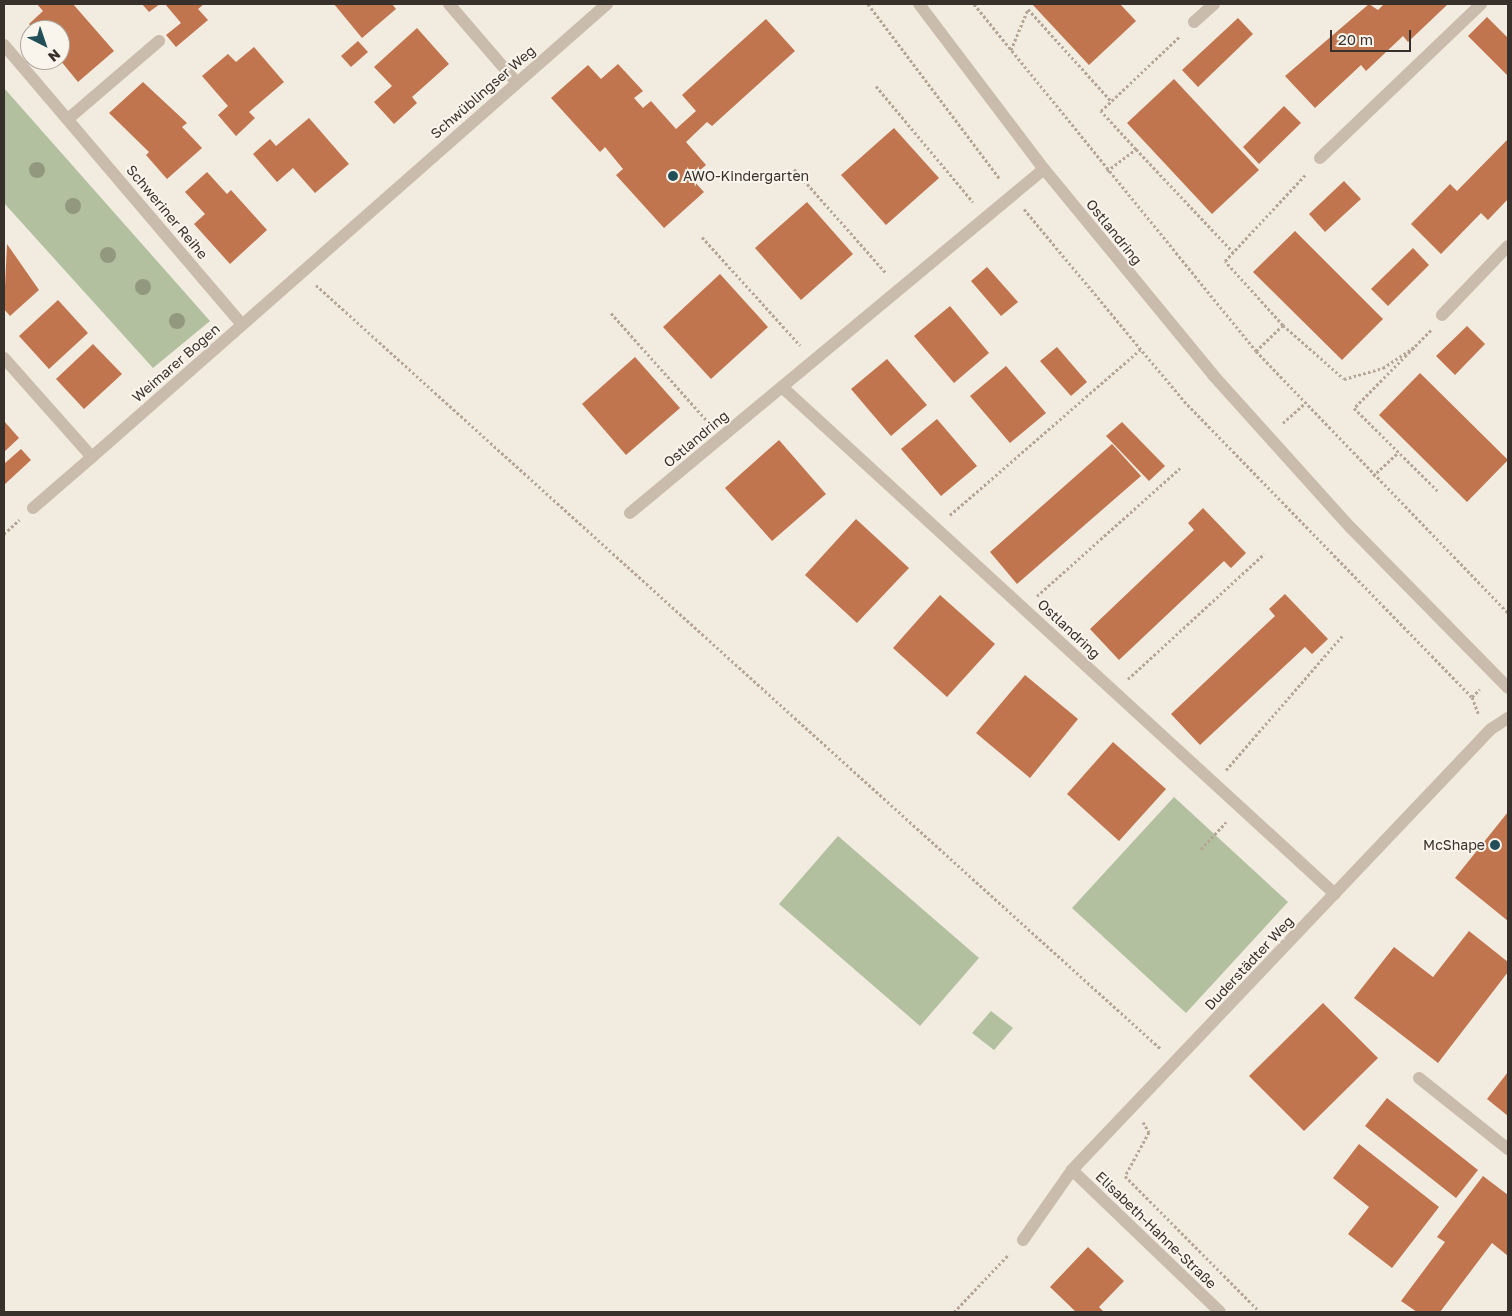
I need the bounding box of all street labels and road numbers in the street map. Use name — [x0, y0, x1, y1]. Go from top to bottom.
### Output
street label: Schwüblingser Weg — [427, 42, 539, 142]
street label: Schweriner Reihe — [123, 162, 211, 262]
street label: Ostlandring — [1082, 196, 1146, 268]
street label: Weimarer Bogen — [129, 320, 223, 406]
street label: Ostlandring — [660, 407, 732, 471]
street label: Ostlandring — [1034, 596, 1104, 662]
street label: Duderstädter Weg — [1201, 913, 1297, 1013]
street label: Elisabeth-Hahne-Straße — [1092, 1168, 1220, 1292]

